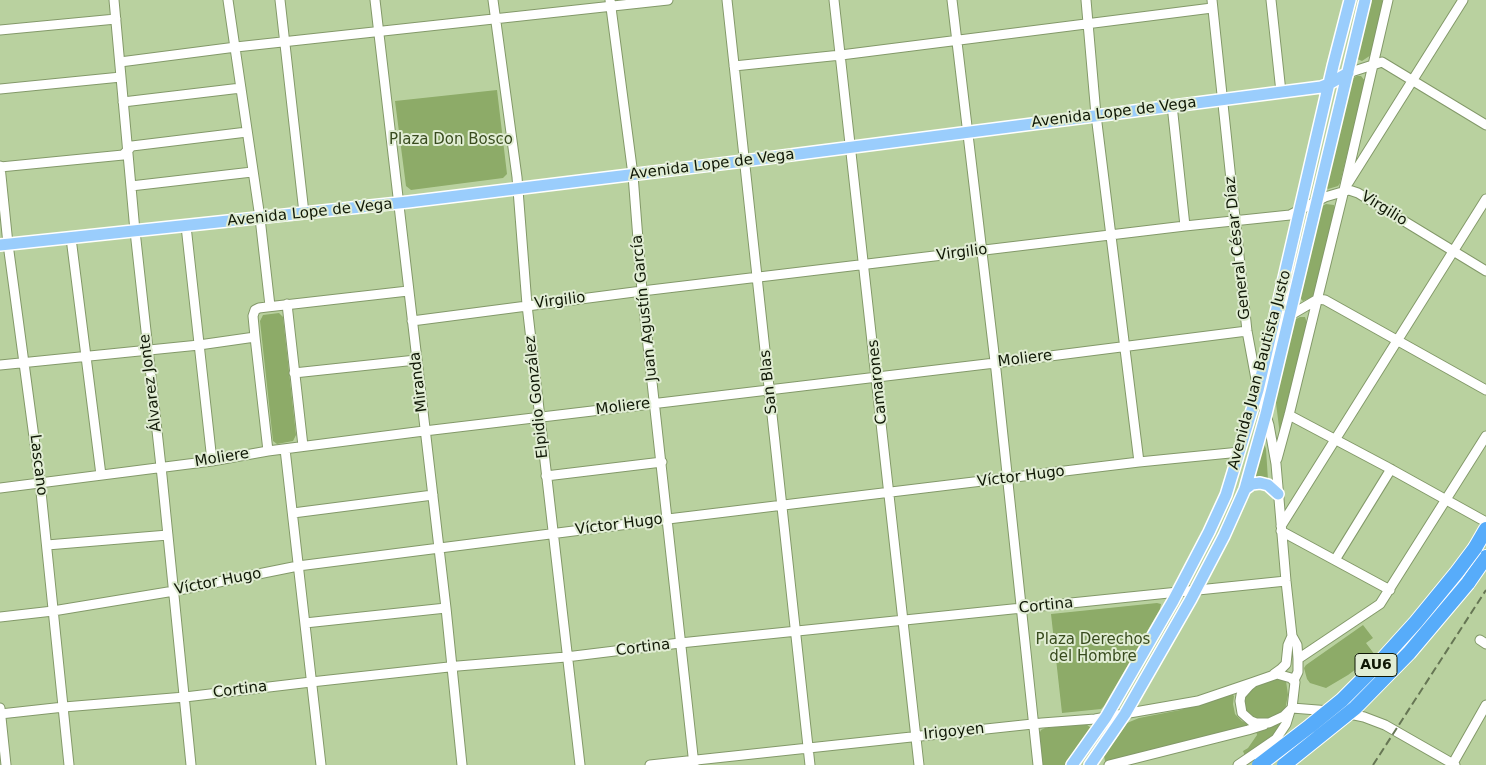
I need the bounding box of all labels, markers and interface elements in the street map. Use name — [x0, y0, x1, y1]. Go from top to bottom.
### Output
street label: Avenida Lope de Vega — [1031, 94, 1197, 132]
park label: Plaza Don Bosco — [389, 131, 513, 149]
street label: Avenida Lope de Vega — [629, 146, 795, 184]
street label: General César Díaz — [1222, 175, 1254, 321]
street label: Virgilio — [1358, 188, 1410, 230]
street label: Avenida Lope de Vega — [227, 195, 393, 231]
street label: Juan Agustín García — [628, 234, 662, 382]
street label: Virgilio — [935, 241, 989, 265]
street label: Avenida Juan Bautista Justo — [1225, 268, 1295, 472]
street label: Virgilio — [533, 289, 587, 313]
street label: Álvarez Jonte — [136, 333, 166, 433]
street label: Elpidio González — [522, 335, 552, 459]
street label: Camarones — [865, 339, 891, 425]
street label: Moliere — [997, 347, 1053, 371]
street label: San Blas — [757, 349, 781, 415]
street label: Miranda — [406, 351, 432, 413]
street label: Moliere — [595, 395, 651, 419]
street label: Lascano — [25, 433, 51, 497]
street label: Moliere — [194, 445, 250, 471]
street label: Víctor Hugo — [976, 463, 1066, 491]
street label: Víctor Hugo — [574, 511, 664, 539]
street label: Víctor Hugo — [173, 565, 263, 599]
street label: Cortina — [1018, 594, 1074, 618]
park label: Plaza Derechos del Hombre — [1036, 631, 1150, 666]
street label: Cortina — [615, 636, 671, 660]
road number: AU6 — [1355, 654, 1397, 676]
street label: Cortina — [212, 678, 268, 702]
street label: Irigoyen — [923, 720, 985, 744]

